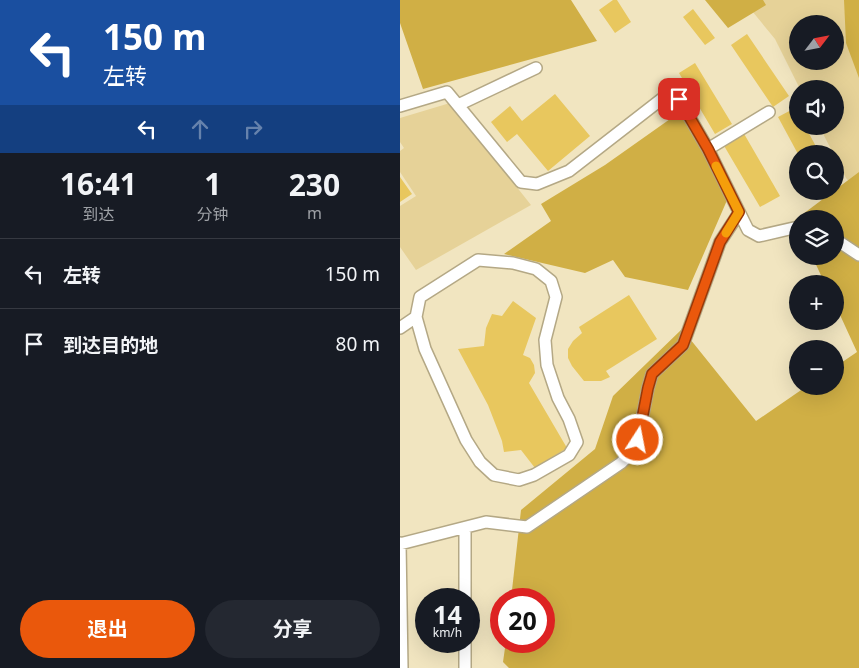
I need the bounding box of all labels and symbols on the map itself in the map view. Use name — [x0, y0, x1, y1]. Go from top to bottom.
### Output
north arrow — [789, 15, 844, 70]
pin — [658, 78, 700, 120]
position arrow — [611, 413, 663, 465]
speed limit sign: 20 — [490, 588, 555, 653]

